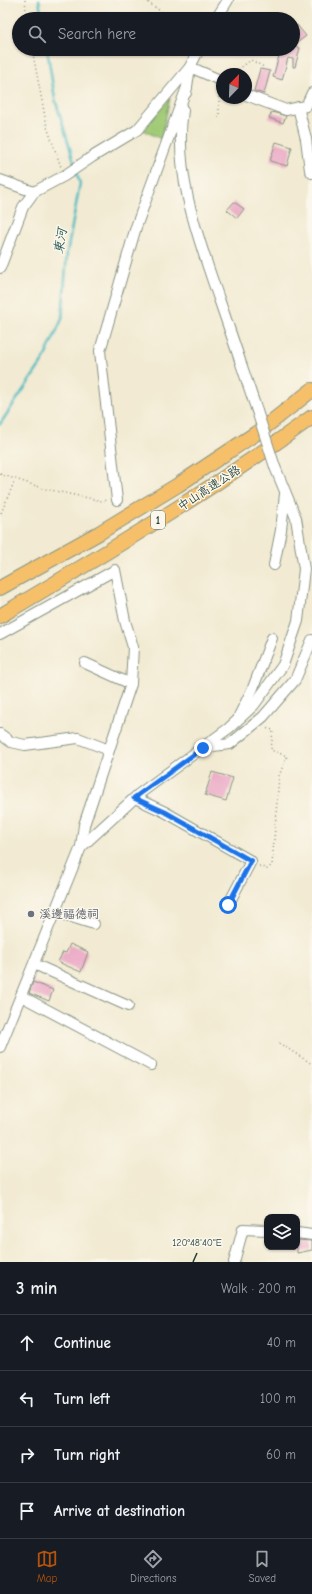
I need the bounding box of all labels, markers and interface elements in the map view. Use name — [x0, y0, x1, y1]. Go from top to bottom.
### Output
search box — [12, 12, 300, 56]
icon: search — [26, 23, 48, 45]
text: Search here — [58, 25, 136, 43]
north arrow — [216, 68, 252, 104]
water label: 東河 — [51, 225, 70, 255]
street label: 中山高速公路 — [175, 463, 243, 513]
road number: 1 — [151, 511, 165, 529]
route end — [194, 739, 212, 757]
route start — [219, 896, 237, 914]
place label: 溪邊福德祠 — [39, 907, 99, 921]
marker: 溪邊福德祠 — [26, 909, 36, 919]
map controls — [264, 1214, 300, 1250]
button: layers — [264, 1214, 300, 1250]
text: 120°48'40"E — [172, 1237, 222, 1249]
text: 3 min — [16, 1279, 57, 1298]
text: Walk · 200 m — [221, 1281, 296, 1296]
icon: ahead — [16, 1332, 38, 1354]
text: Continue — [54, 1334, 111, 1352]
text: 40 m — [267, 1335, 296, 1350]
icon: left — [16, 1388, 38, 1410]
text: Turn left — [54, 1390, 110, 1408]
text: 100 m — [260, 1391, 296, 1406]
icon: right — [16, 1444, 38, 1466]
text: Turn right — [54, 1446, 120, 1464]
text: 60 m — [266, 1447, 296, 1462]
icon: arrive — [16, 1500, 38, 1522]
text: Arrive at destination — [54, 1502, 185, 1520]
tab: Map — [36, 1548, 58, 1585]
tab: Directions — [130, 1548, 177, 1585]
tab: Saved — [249, 1548, 276, 1585]

